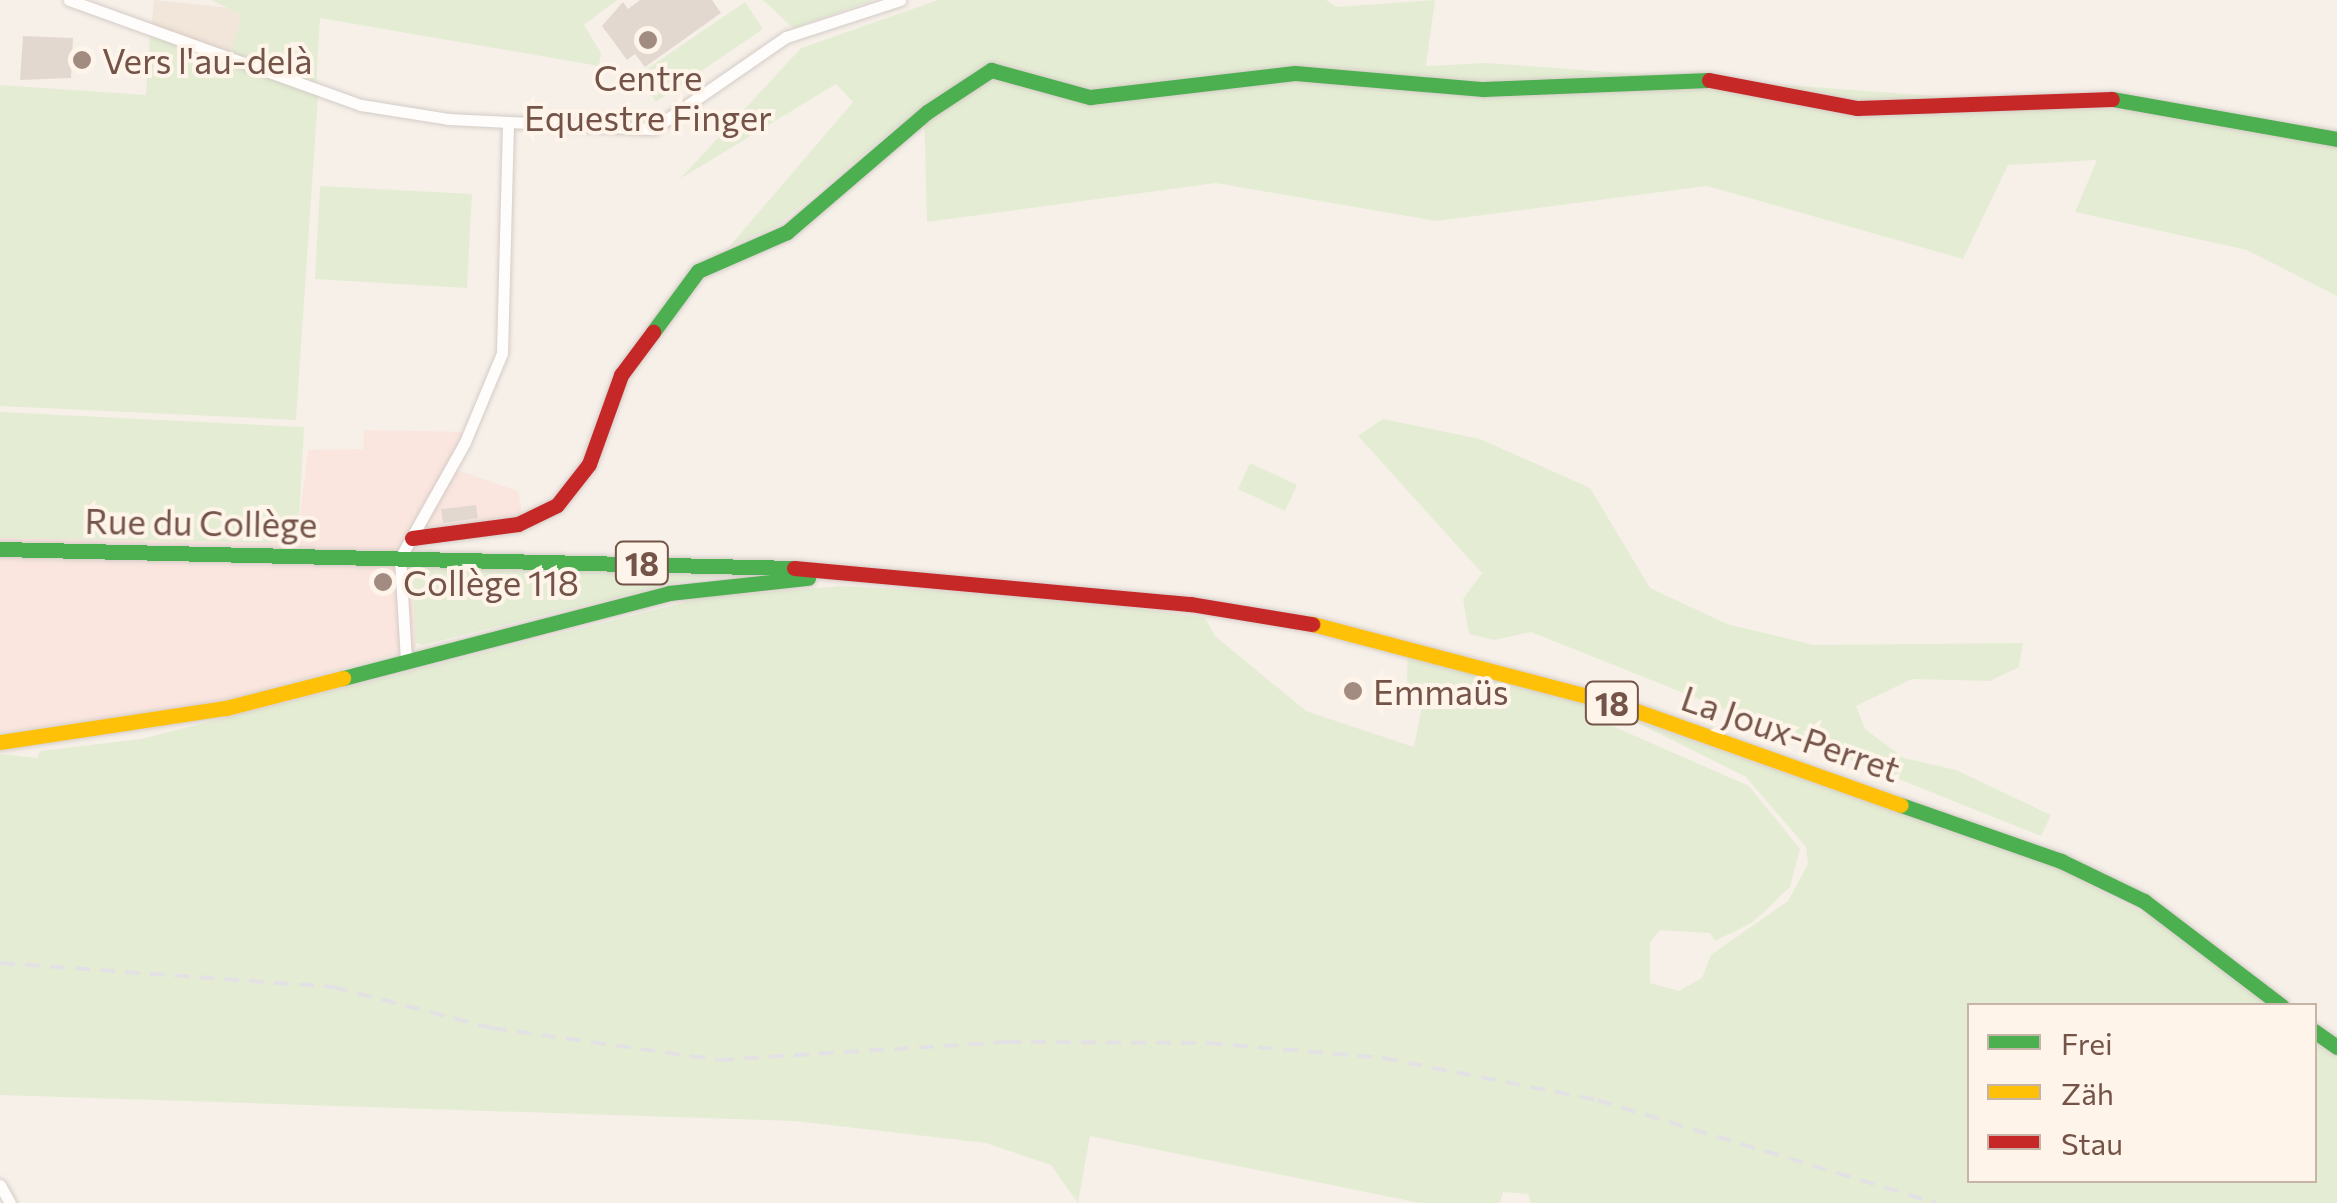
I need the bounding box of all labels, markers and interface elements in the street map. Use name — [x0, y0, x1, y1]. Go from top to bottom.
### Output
marker: Centre Equestre Finger — [637, 29, 659, 51]
place label: Vers l'au-delà — [102, 39, 312, 81]
marker: Vers l'au-delà — [71, 49, 93, 71]
place label: Centre Equestre Finger — [524, 56, 772, 138]
street label: Rue du Collège — [84, 499, 318, 545]
road number: 18 — [614, 536, 670, 590]
place label: Collège 118 — [403, 561, 579, 603]
marker: Collège 118 — [372, 571, 394, 593]
place label: Emmaüs — [1373, 670, 1509, 712]
road number: 18 — [1584, 676, 1640, 730]
street label: La Joux-Perret — [1676, 676, 1906, 790]
marker: Emmaüs — [1342, 680, 1364, 702]
legend — [1967, 1003, 2317, 1183]
text: Frei — [2061, 1024, 2113, 1061]
text: Zäh — [2061, 1074, 2114, 1111]
text: Stau — [2061, 1124, 2123, 1161]

